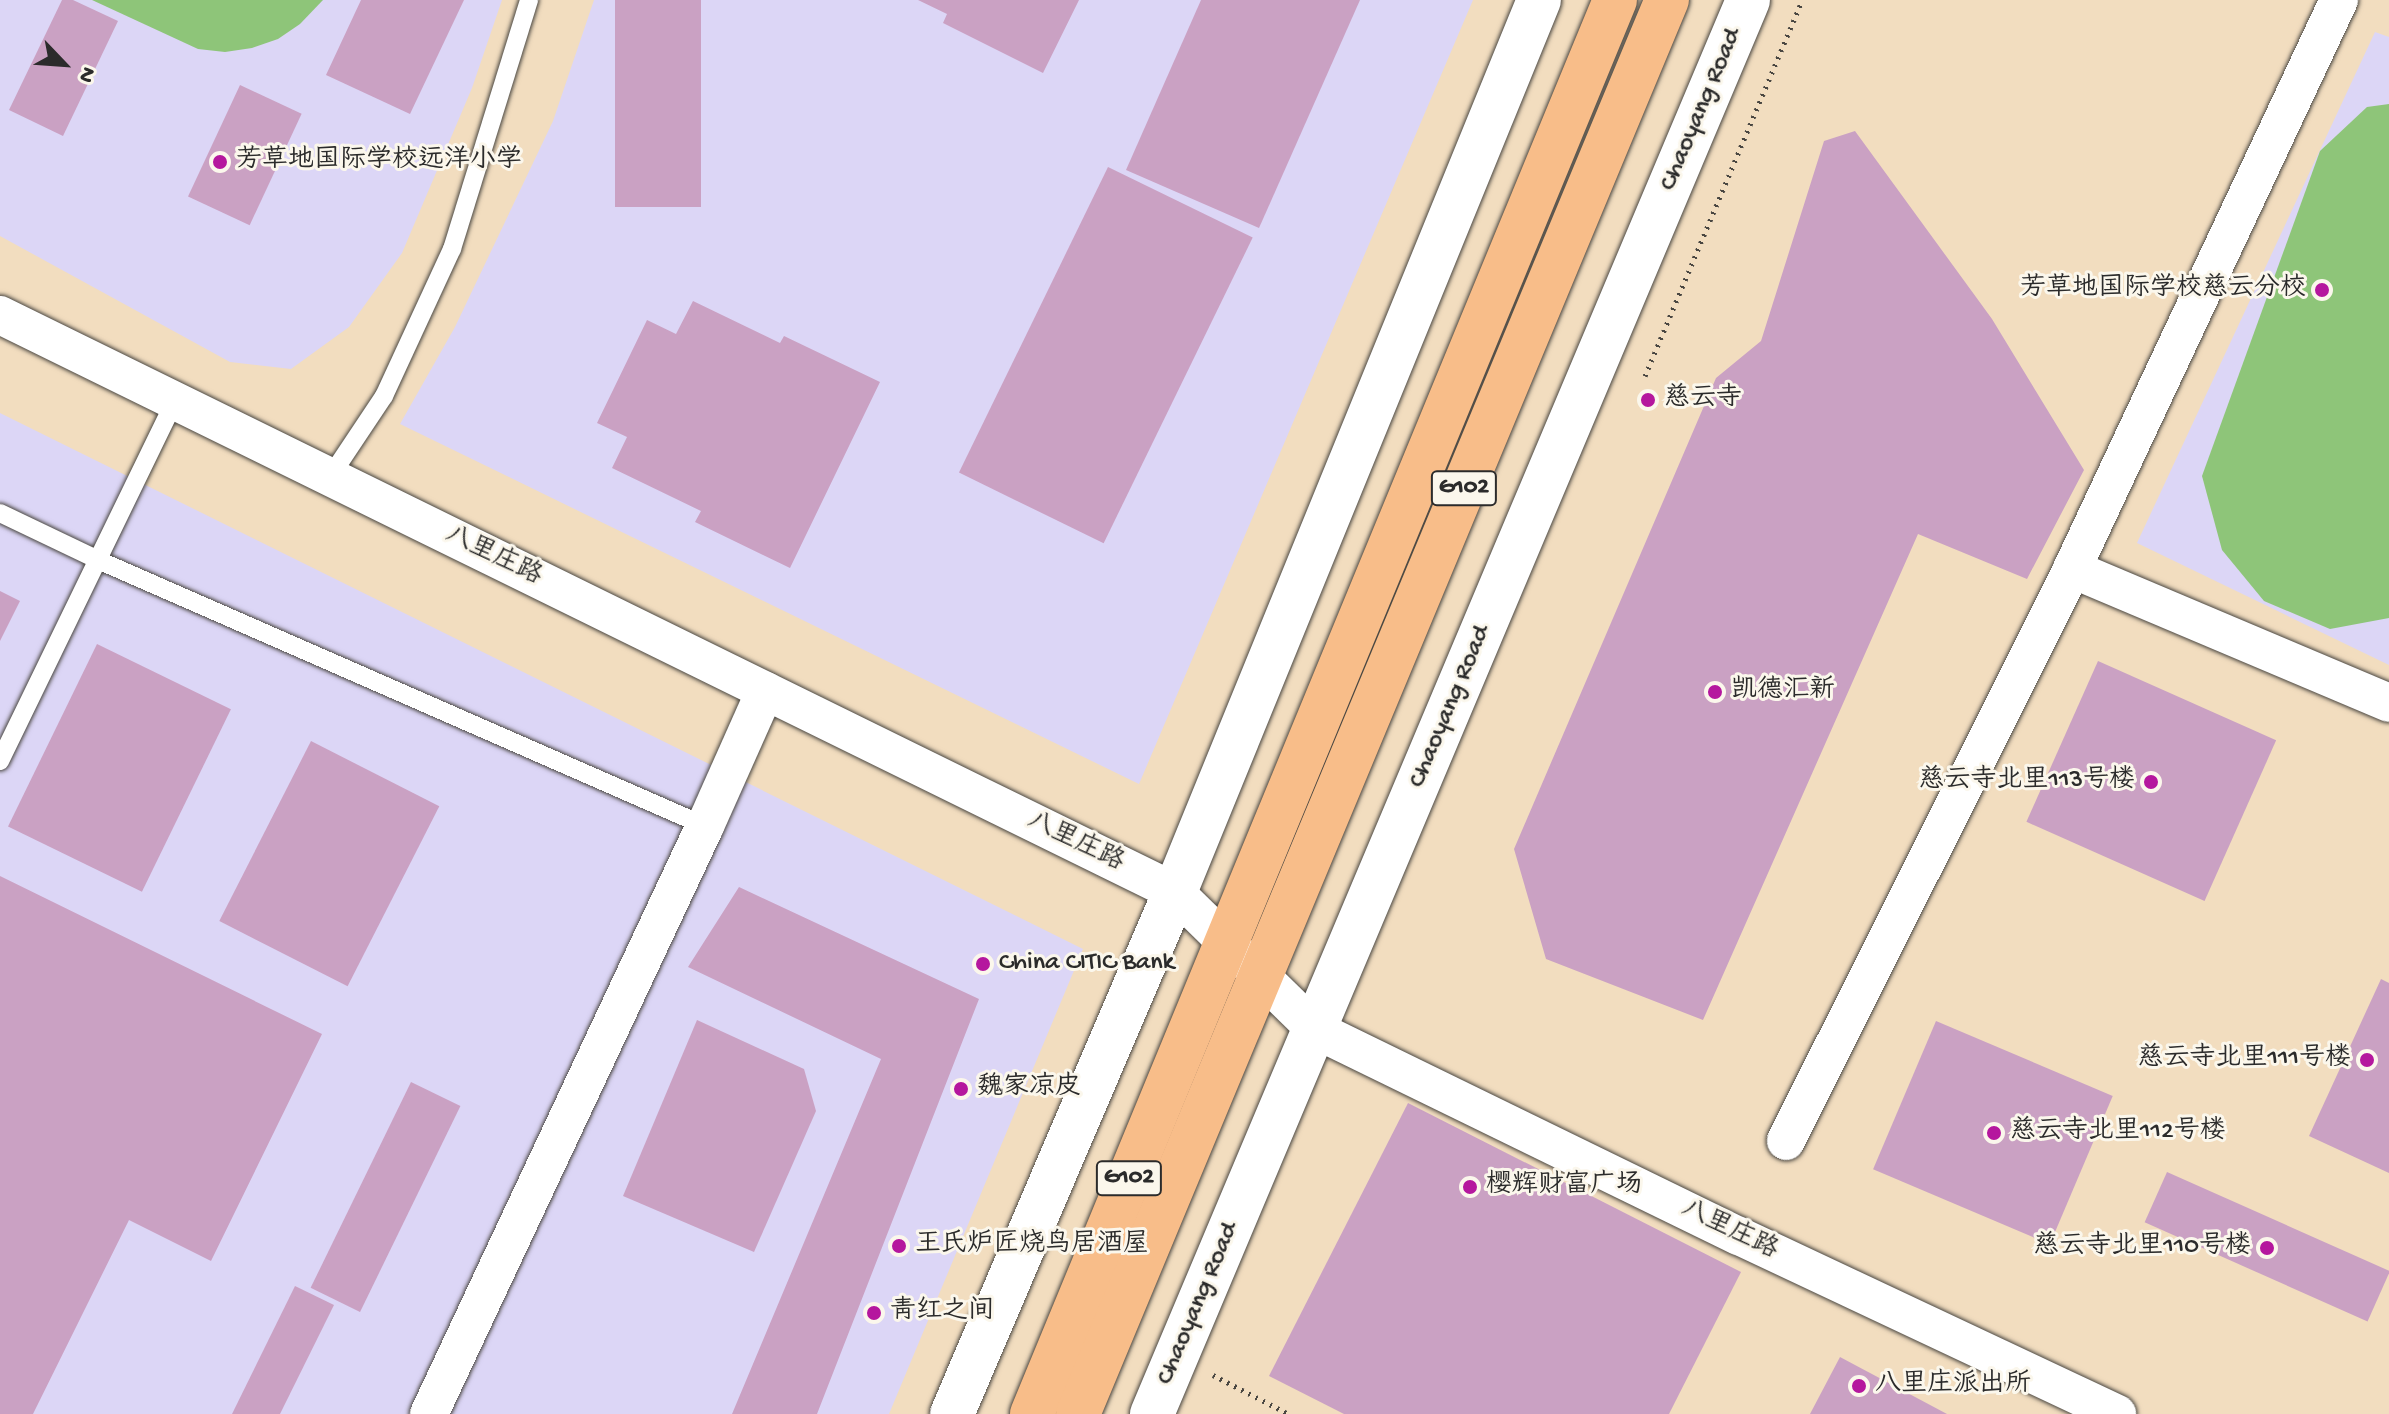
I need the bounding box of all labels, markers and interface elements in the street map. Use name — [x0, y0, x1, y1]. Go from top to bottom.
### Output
north arrow — [24, 24, 104, 104]
street label: Chaoyang Road — [1654, 24, 1750, 196]
text: N — [71, 62, 101, 86]
place label: 芳草地国际学校远洋小学 — [236, 146, 522, 178]
marker: 芳草地国际学校远洋小学 — [211, 153, 229, 171]
place label: 芳草地国际学校慈云分校 — [2020, 274, 2306, 306]
marker: 芳草地国际学校慈云分校 — [2313, 281, 2331, 299]
place label: 慈云寺 — [1664, 384, 1742, 416]
marker: 慈云寺 — [1639, 391, 1657, 409]
road number: G102 — [1430, 468, 1498, 508]
street label: 八里庄路 — [439, 520, 547, 594]
street label: Chaoyang Road — [1403, 621, 1499, 793]
place label: 凯德汇新 — [1731, 676, 1835, 708]
marker: 凯德汇新 — [1706, 683, 1724, 701]
place label: 慈云寺北里113号楼 — [1919, 766, 2135, 798]
marker: 慈云寺北里113号楼 — [2142, 773, 2160, 791]
street label: 八里庄路 — [1021, 806, 1129, 880]
place label: China CITIC Bank — [999, 948, 1174, 980]
marker: China CITIC Bank — [974, 955, 992, 973]
place label: 慈云寺北里111号楼 — [2138, 1044, 2351, 1076]
marker: 慈云寺北里111号楼 — [2358, 1051, 2376, 1069]
place label: 魏家凉皮 — [977, 1073, 1081, 1105]
marker: 魏家凉皮 — [952, 1080, 970, 1098]
place label: 慈云寺北里112号楼 — [2010, 1117, 2226, 1149]
marker: 慈云寺北里112号楼 — [1985, 1124, 2003, 1142]
road number: G102 — [1095, 1158, 1163, 1198]
place label: 樱辉财富广场 — [1486, 1171, 1642, 1203]
marker: 樱辉财富广场 — [1461, 1178, 1479, 1196]
street label: 八里庄路 — [1675, 1194, 1783, 1268]
street label: Chaoyang Road — [1151, 1218, 1247, 1390]
place label: 王氏炉匠烧鸟居酒屋 — [915, 1230, 1149, 1262]
place label: 慈云寺北里110号楼 — [2033, 1232, 2251, 1264]
marker: 王氏炉匠烧鸟居酒屋 — [890, 1237, 908, 1255]
marker: 慈云寺北里110号楼 — [2258, 1239, 2276, 1257]
place label: 青红之间 — [890, 1297, 994, 1329]
marker: 青红之间 — [865, 1304, 883, 1322]
place label: 八里庄派出所 — [1875, 1370, 2031, 1402]
marker: 八里庄派出所 — [1850, 1377, 1868, 1395]

